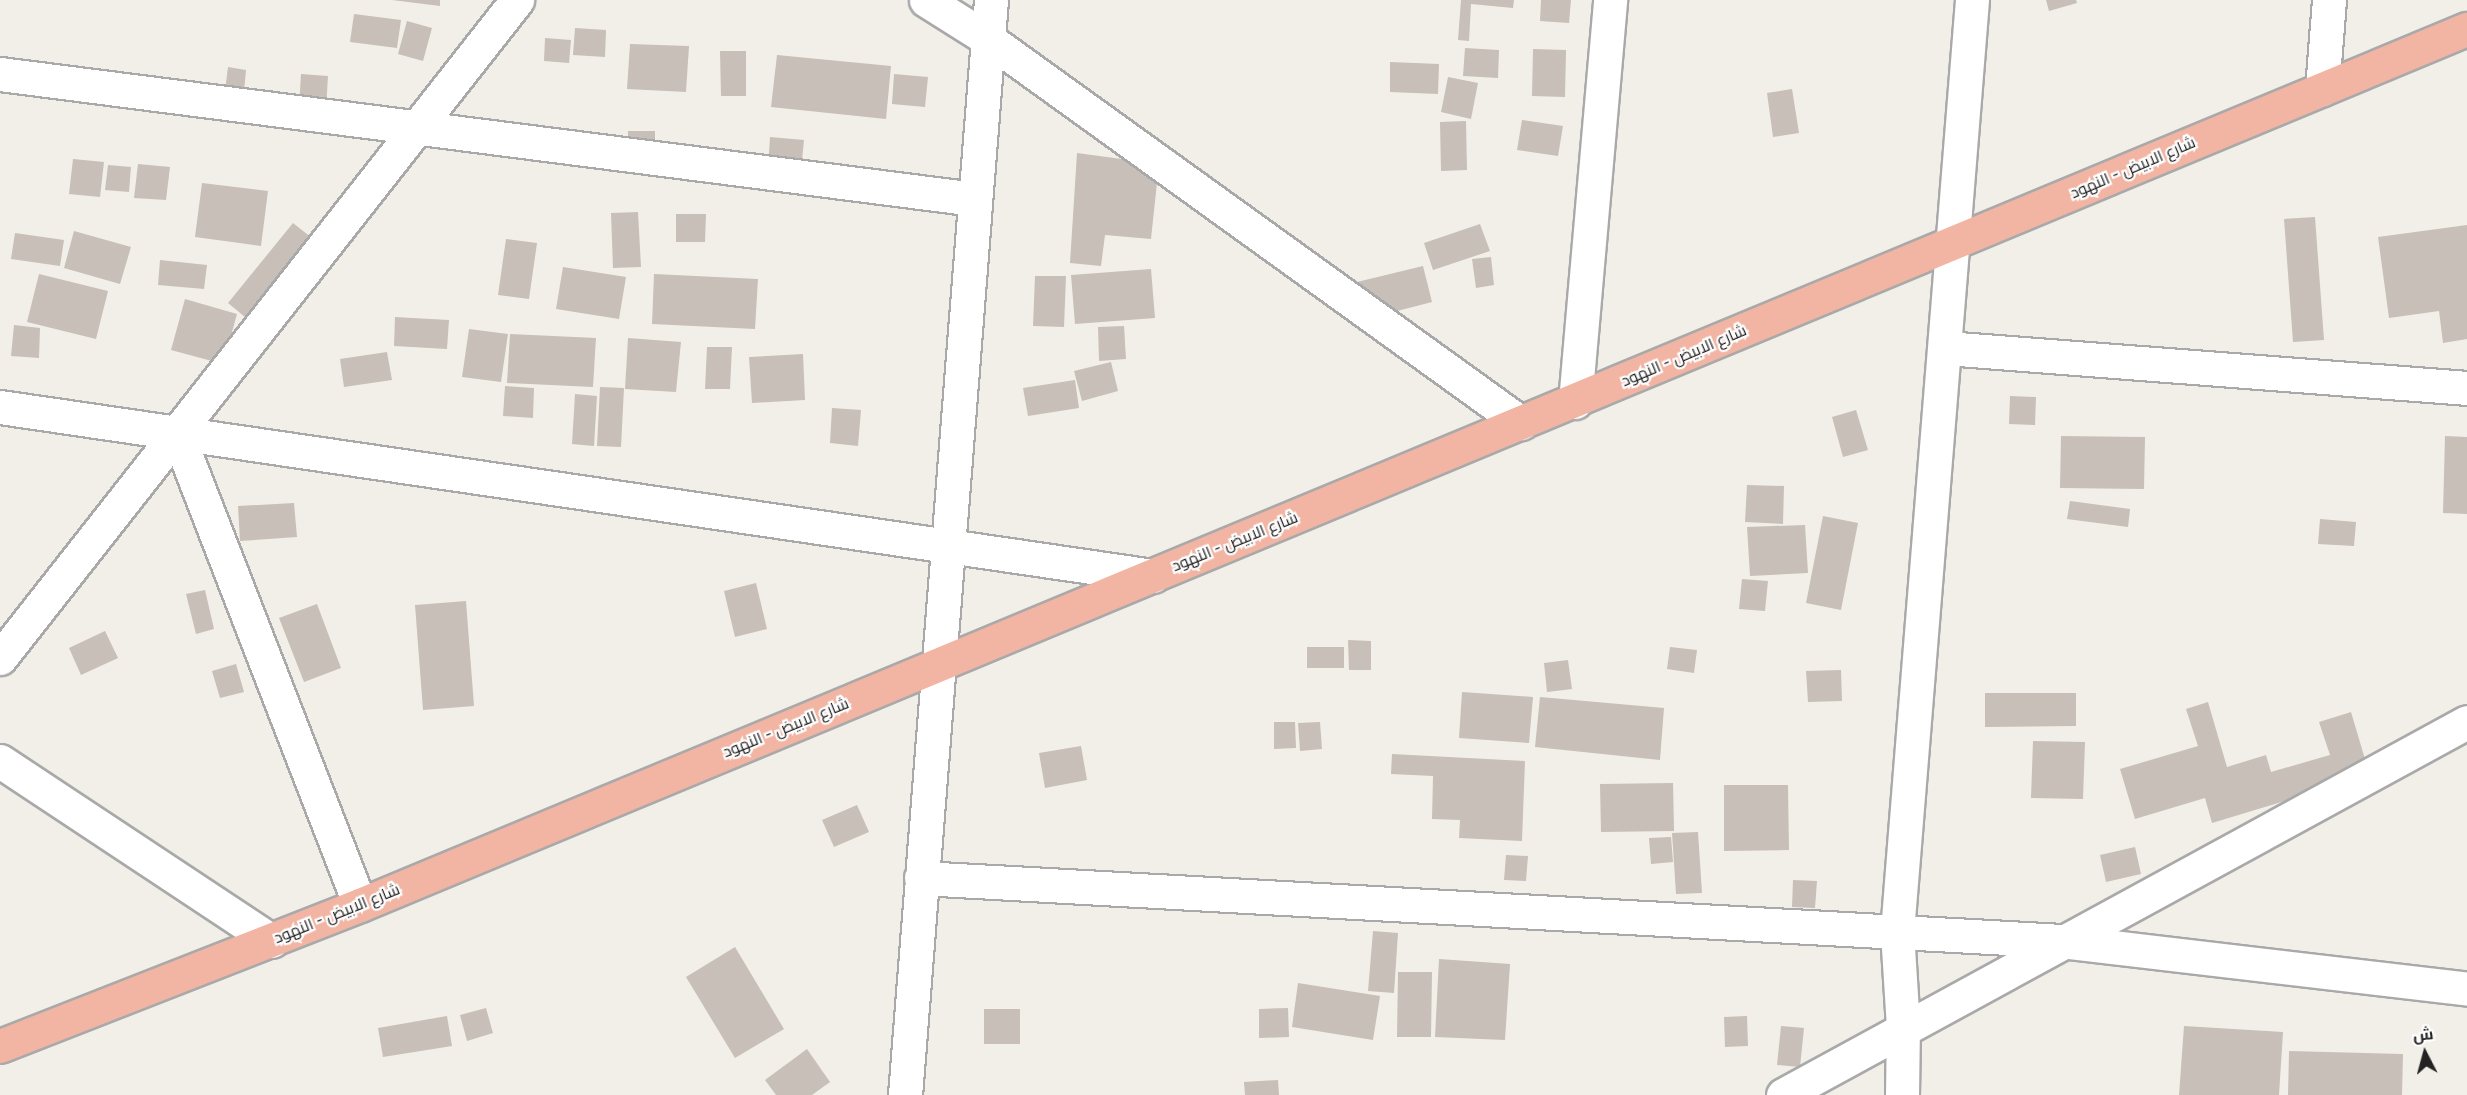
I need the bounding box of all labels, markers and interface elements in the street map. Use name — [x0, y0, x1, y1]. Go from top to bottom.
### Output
street label: شارع الابيض - النهود — [2067, 133, 2199, 203]
street label: شارع الابيض - النهود — [1618, 321, 1750, 391]
street label: شارع الابيض - النهود — [1169, 508, 1301, 576]
street label: شارع الابيض - النهود — [720, 694, 852, 762]
street label: شارع الابيض - النهود — [271, 880, 403, 948]
north arrow — [2395, 1023, 2455, 1083]
text: ش — [2412, 1024, 2434, 1045]

